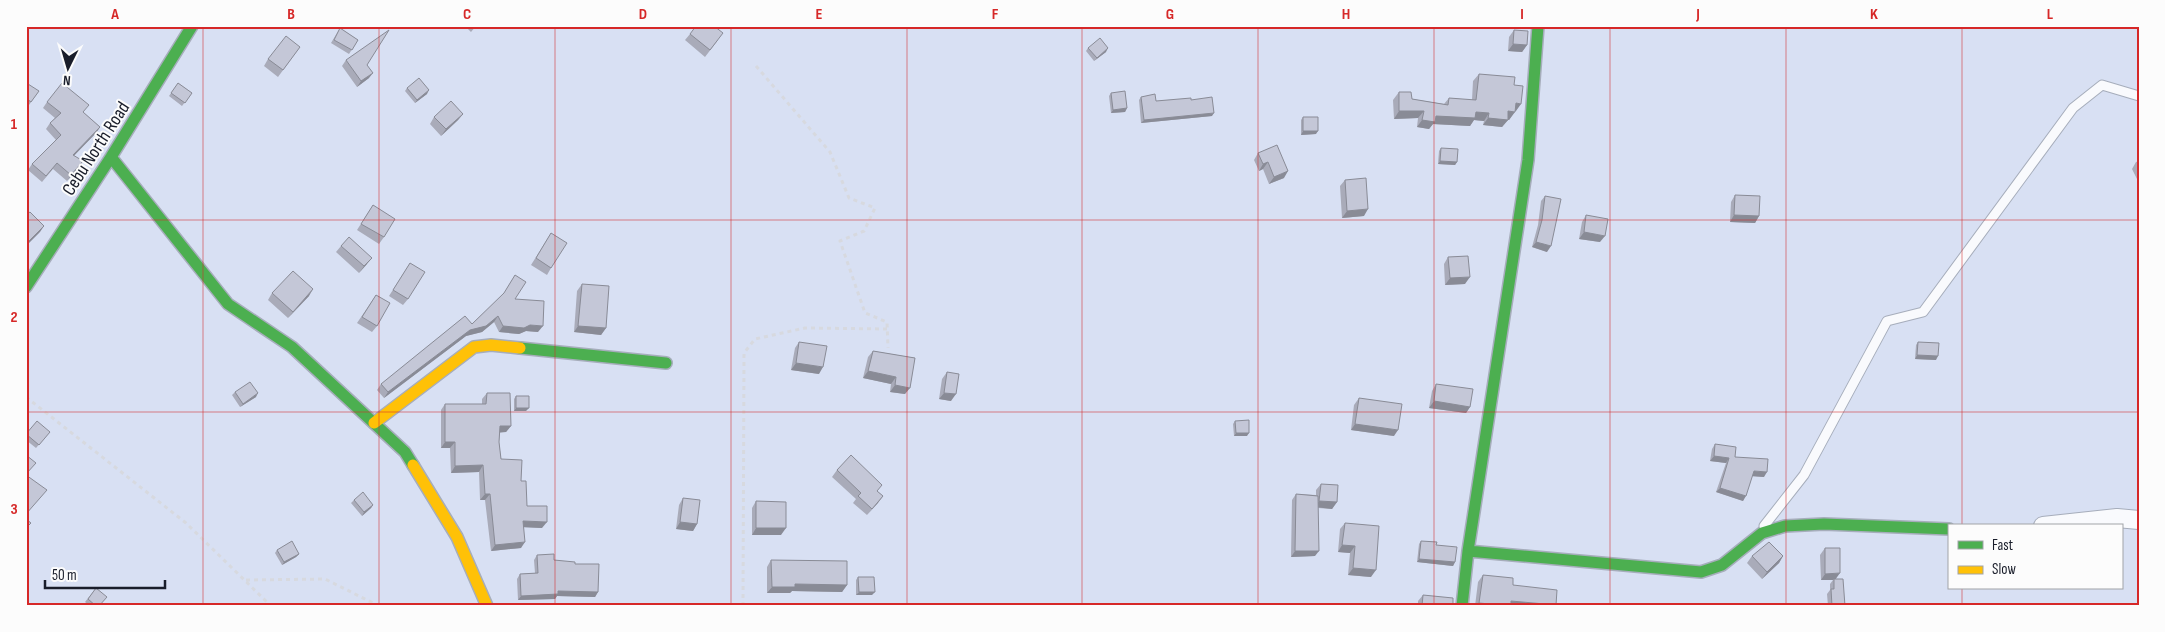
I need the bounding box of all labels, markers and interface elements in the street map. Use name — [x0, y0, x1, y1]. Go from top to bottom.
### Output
text: A — [110, 5, 119, 24]
text: B — [287, 5, 295, 24]
text: C — [463, 5, 471, 24]
text: D — [639, 5, 647, 24]
text: E — [816, 5, 823, 24]
text: F — [992, 5, 999, 24]
text: G — [1166, 5, 1174, 24]
text: H — [1342, 5, 1350, 24]
text: I — [1520, 5, 1524, 24]
text: J — [1695, 5, 1700, 24]
text: K — [1870, 5, 1878, 24]
text: L — [2047, 5, 2054, 24]
north arrow — [42, 42, 92, 92]
text: N — [62, 72, 71, 89]
street label: Cebu North Road — [57, 98, 135, 200]
text: 1 — [11, 115, 18, 134]
text: 2 — [10, 308, 18, 327]
text: 3 — [10, 500, 18, 519]
legend — [1948, 524, 2122, 590]
text: Fast — [1992, 536, 2014, 555]
scale bar — [45, 557, 165, 589]
text: Slow — [1992, 560, 2016, 579]
text: 50 m — [52, 566, 77, 585]

